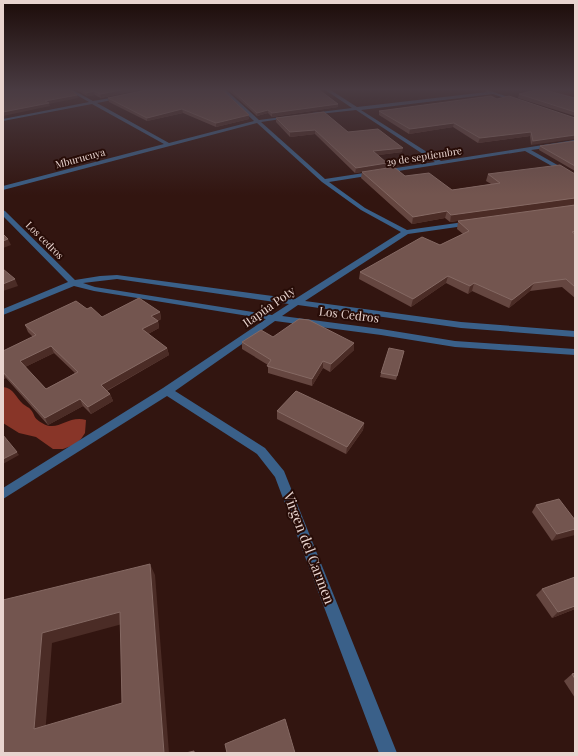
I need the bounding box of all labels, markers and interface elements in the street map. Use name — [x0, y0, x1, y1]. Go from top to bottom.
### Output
street label: 29 de septiembre — [385, 143, 463, 169]
street label: Mburucuya — [54, 145, 106, 171]
street label: Los cedros — [23, 218, 67, 262]
street label: Itapúa Poty — [239, 282, 298, 330]
street label: Los Cedros — [318, 302, 380, 326]
street label: Virgen del Carmen — [279, 488, 340, 607]

